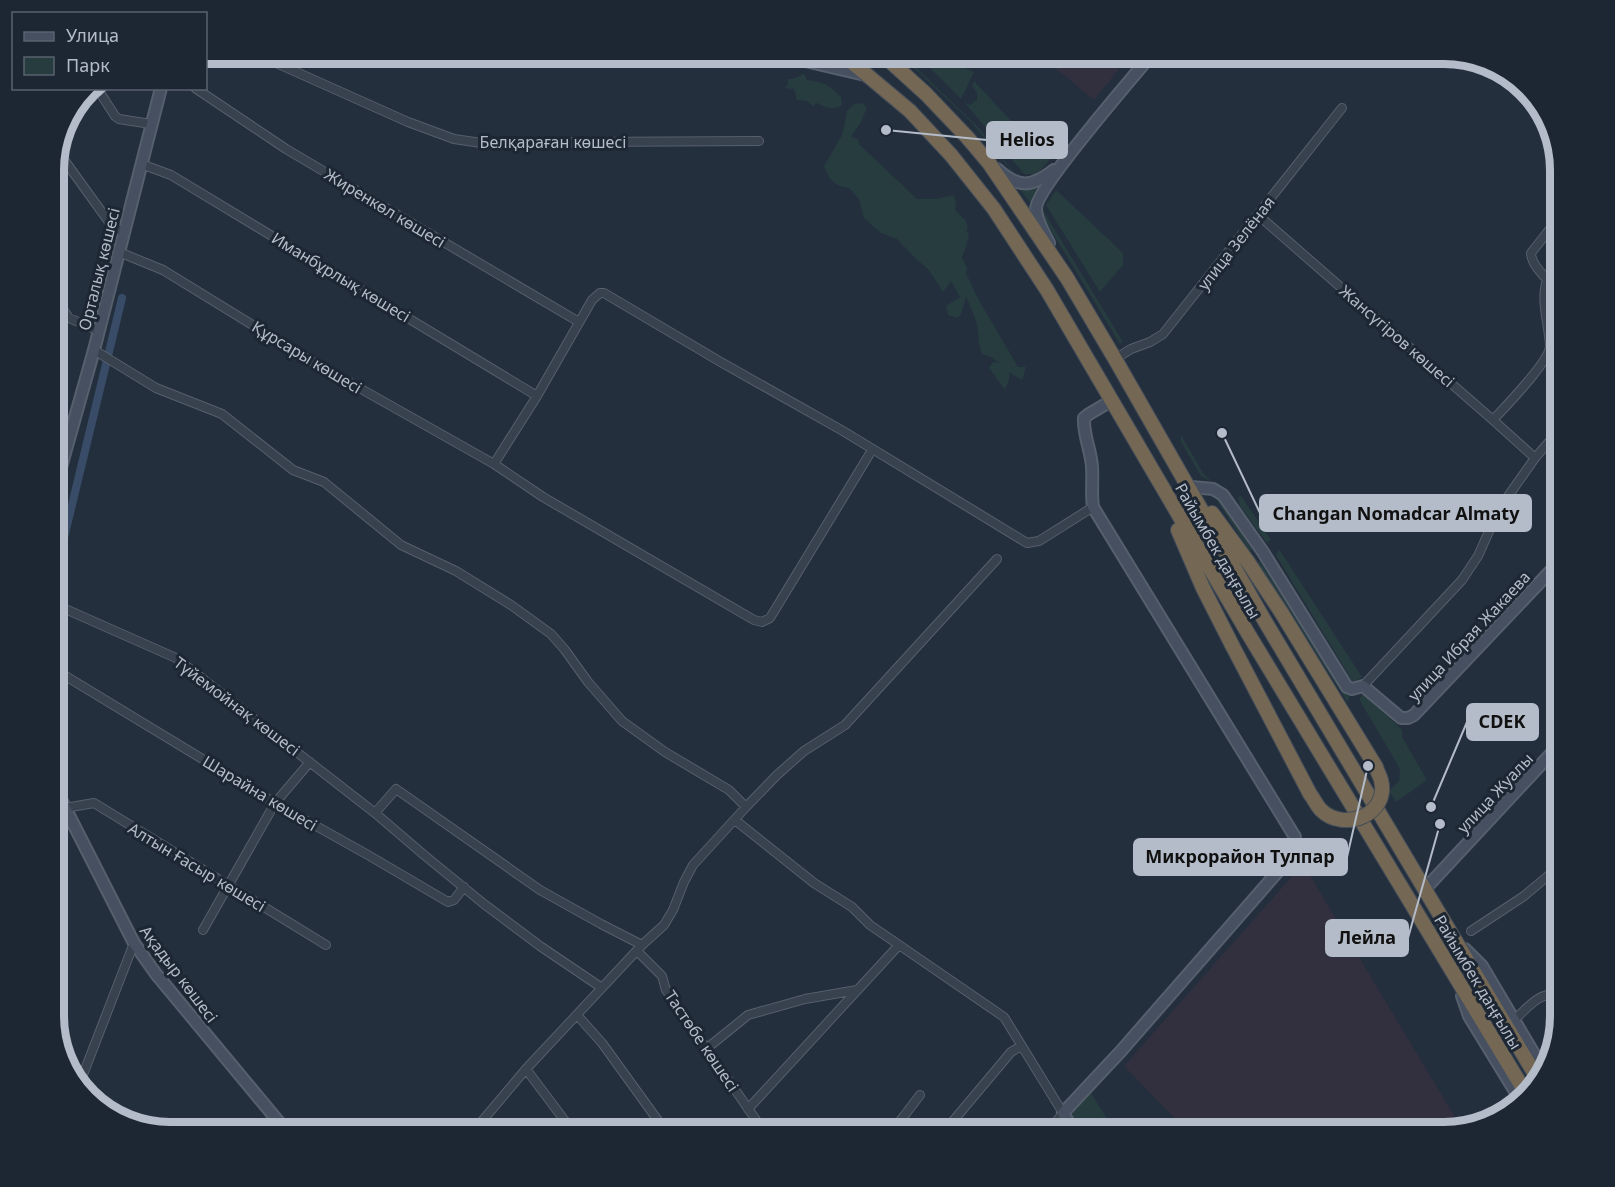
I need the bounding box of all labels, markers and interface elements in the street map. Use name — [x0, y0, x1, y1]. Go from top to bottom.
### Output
legend — [12, 12, 207, 90]
text: Улица — [66, 23, 119, 47]
text: Парк — [66, 53, 110, 77]
callout: Helios — [987, 122, 1067, 158]
text: Helios — [999, 127, 1055, 151]
street label: Белқараған көшесі — [480, 131, 626, 153]
street label: Жиренкөл көшесі — [321, 163, 449, 253]
street label: улица Зелёная — [1192, 191, 1280, 295]
street label: Орталық көшесі — [73, 205, 125, 333]
street label: Иманбұрлық көшесі — [268, 227, 414, 327]
street label: Жансүгіров көшесі — [1335, 280, 1459, 392]
street label: Құрсары көшесі — [248, 316, 366, 398]
street label: Райымбек даңғылы — [1170, 479, 1266, 623]
callout: Changan Nomadcar Almaty — [1260, 495, 1531, 531]
text: Changan Nomadcar Almaty — [1273, 501, 1520, 525]
street label: улица Ибрая Жакаева — [1403, 566, 1535, 706]
street label: Түйемойнақ көшесі — [170, 651, 304, 761]
callout: CDEK — [1467, 704, 1538, 740]
text: CDEK — [1479, 709, 1525, 733]
street label: улица Жуалы — [1452, 748, 1538, 838]
street label: Шарайна көшесі — [199, 750, 321, 836]
street label: Алтын Ғасыр көшесі — [124, 817, 270, 917]
callout: Микрорайон Тулпар — [1134, 839, 1347, 875]
text: Микрорайон Тулпар — [1145, 844, 1335, 868]
street label: Райымбек даңғылы — [1429, 911, 1527, 1053]
callout: Лейла — [1326, 920, 1408, 956]
street label: Ақадыр көшесі — [135, 921, 223, 1027]
text: Лейла — [1338, 925, 1396, 949]
street label: Тастөбе көшесі — [660, 986, 744, 1096]

